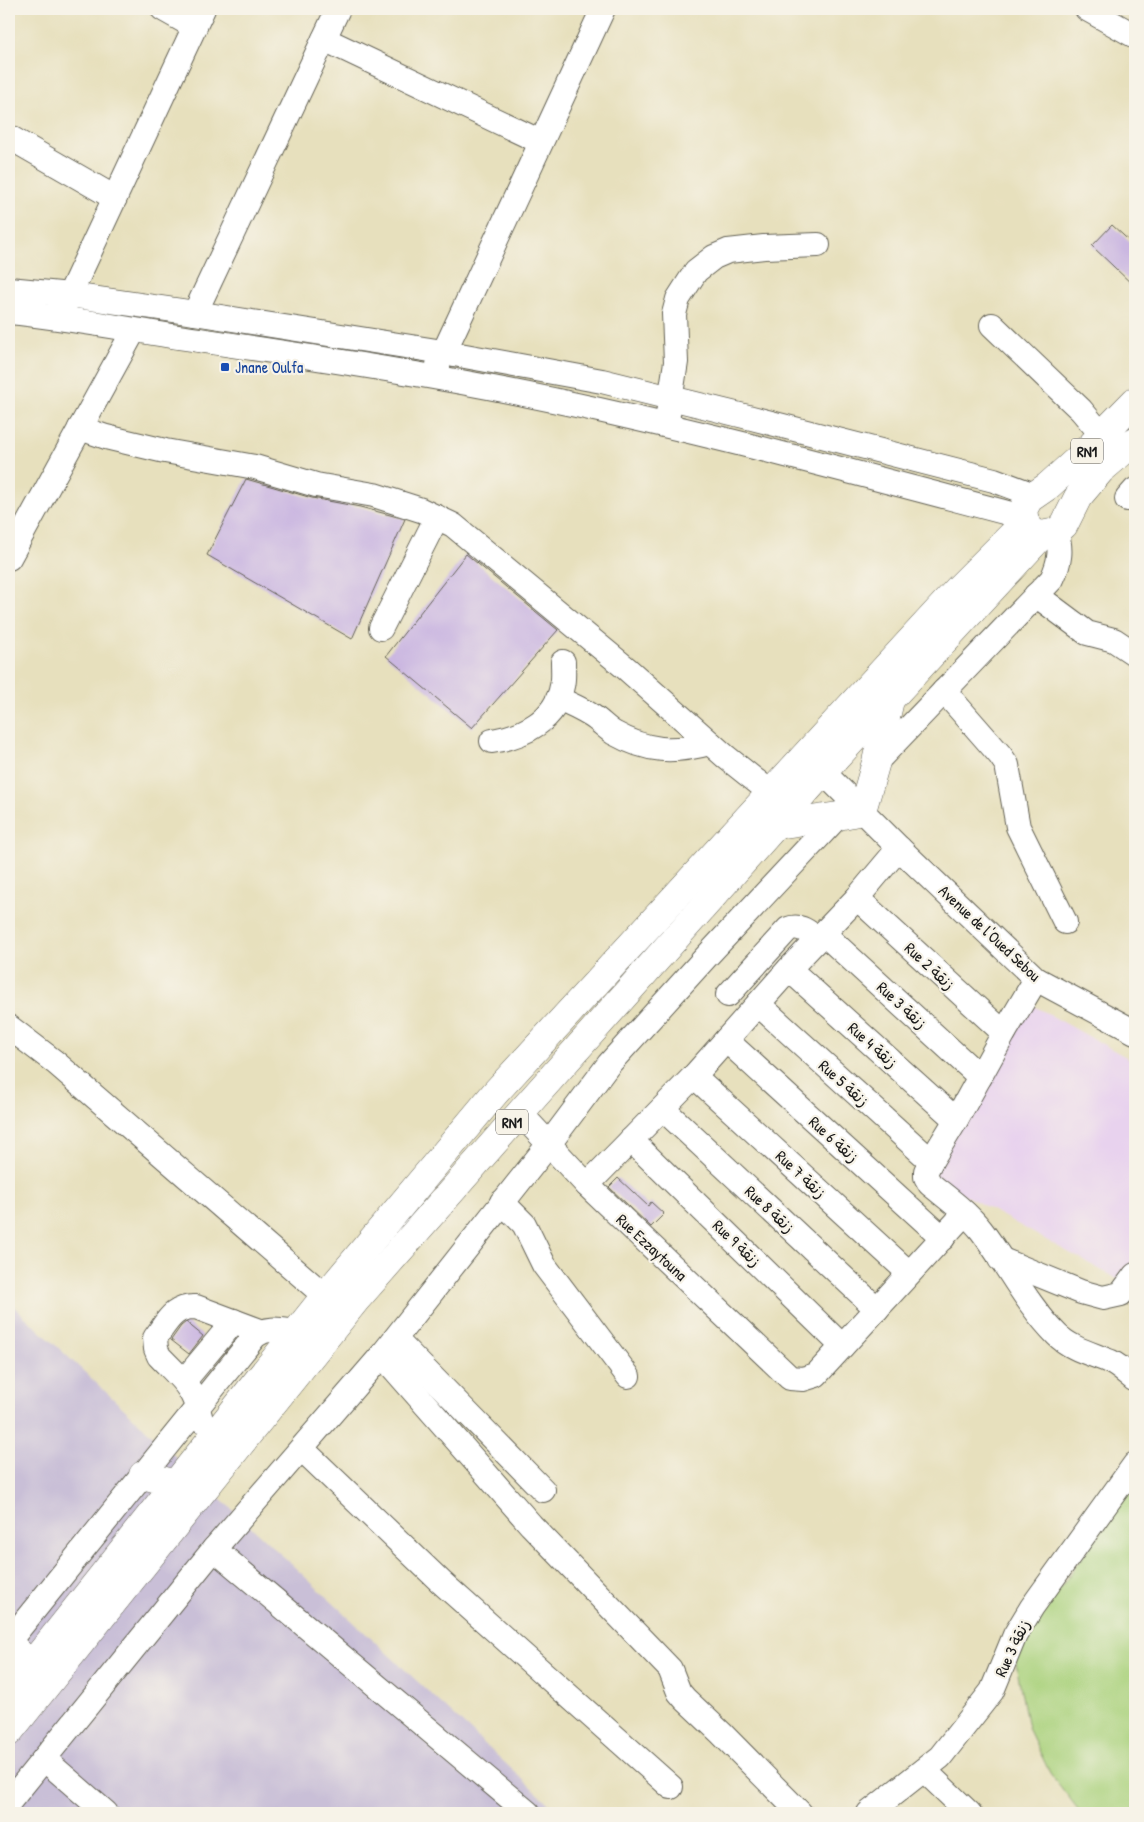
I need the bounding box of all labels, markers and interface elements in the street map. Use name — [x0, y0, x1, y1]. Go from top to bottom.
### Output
place label: Jnane Oulfa — [235, 356, 303, 378]
marker: Jnane Oulfa — [219, 361, 231, 373]
road number: RN1 — [1071, 438, 1103, 464]
street label: Avenue de l'Oued Sebou — [934, 880, 1046, 987]
street label: Rue 2 زنقة — [900, 937, 960, 995]
street label: Rue 3 زنقة — [872, 976, 932, 1034]
street label: Rue 4 زنقة — [843, 1017, 903, 1073]
street label: Rue 5 زنقة — [814, 1055, 874, 1111]
road number: RN1 — [496, 1110, 528, 1134]
street label: Rue 6 زنقة — [804, 1111, 864, 1167]
street label: Rue 7 زنقة — [771, 1145, 831, 1203]
street label: Rue 8 زنقة — [740, 1180, 800, 1238]
street label: Rue Ezzaytouna — [612, 1208, 692, 1286]
street label: Rue 9 زنقة — [708, 1214, 766, 1272]
street label: Rue 3 زنقة — [989, 1616, 1035, 1680]

